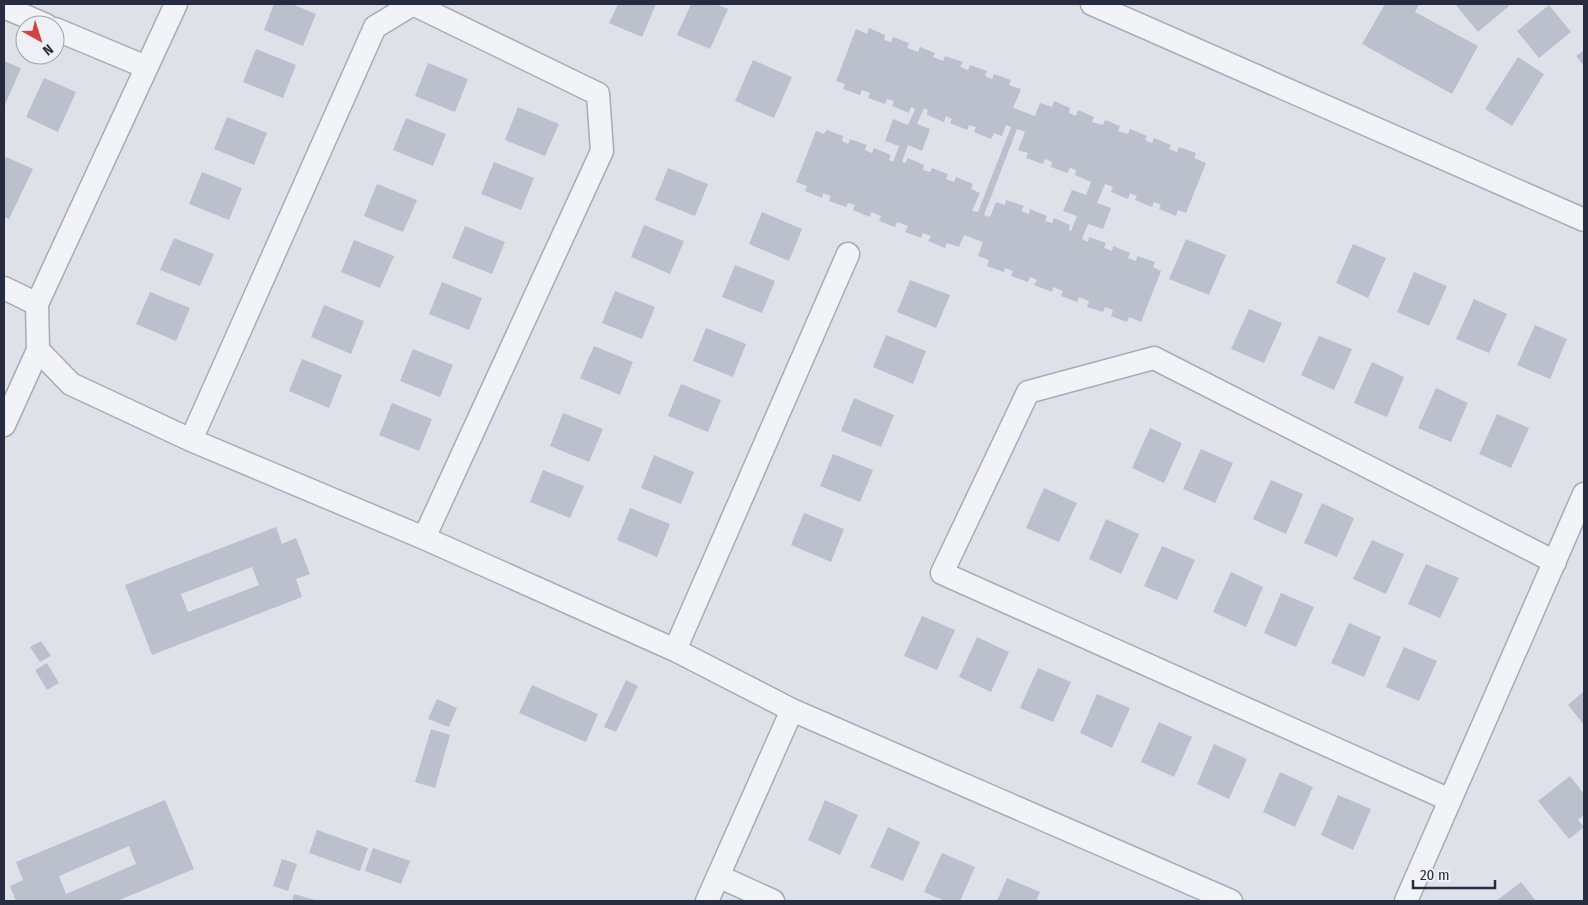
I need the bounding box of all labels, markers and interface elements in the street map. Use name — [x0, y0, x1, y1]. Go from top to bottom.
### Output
north arrow — [15, 15, 65, 65]
text: N — [39, 40, 56, 59]
scale bar — [1413, 858, 1496, 890]
text: 20 m — [1420, 866, 1450, 884]

